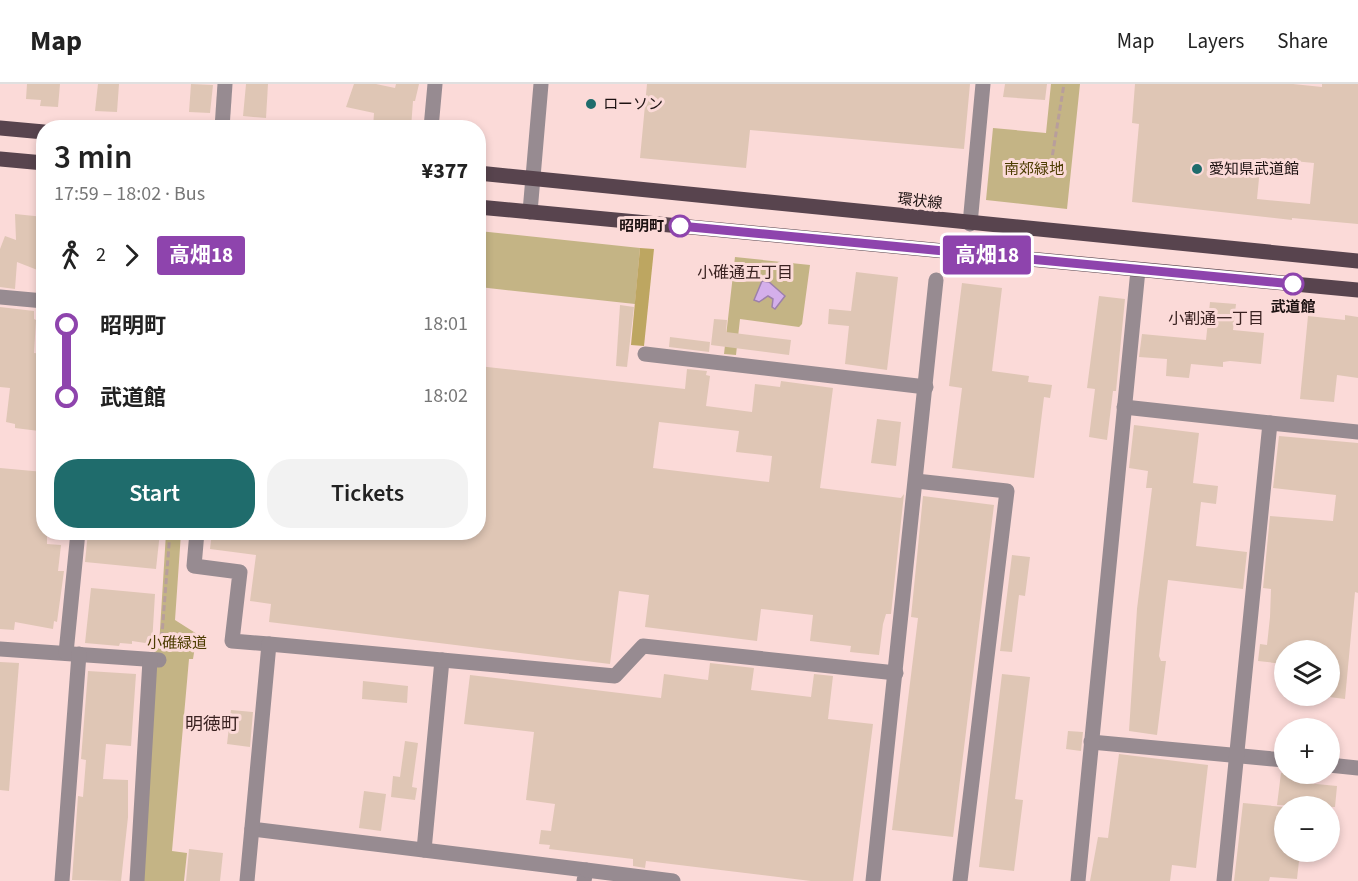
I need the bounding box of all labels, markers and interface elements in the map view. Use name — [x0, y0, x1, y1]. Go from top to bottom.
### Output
text: Map — [30, 21, 82, 61]
text: Map — [1117, 26, 1154, 56]
text: Layers — [1187, 26, 1244, 56]
text: Share — [1277, 26, 1328, 56]
place label: ローソン — [603, 94, 663, 115]
marker: ローソン — [584, 97, 598, 111]
text: 3 min — [54, 134, 132, 181]
text: ¥377 — [422, 155, 468, 187]
park label: 南郊緑地 — [1004, 159, 1064, 180]
place label: 愛知県武道館 — [1209, 159, 1299, 180]
marker: 愛知県武道館 — [1190, 162, 1204, 176]
text: 17:59 – 18:02 · Bus — [54, 180, 205, 208]
street label: 環状線 — [896, 189, 943, 214]
marker: 昭明町 — [669, 215, 691, 237]
place label: 昭明町 — [619, 216, 664, 237]
line badge: 高畑18 — [945, 236, 1029, 274]
icon: walk — [54, 239, 87, 272]
icon: forward — [115, 239, 148, 272]
text: 高畑18 — [169, 240, 233, 270]
text: 高畑18 — [955, 240, 1019, 270]
text: 2 — [96, 241, 106, 269]
district label: 小碓通五丁目 — [697, 262, 793, 284]
marker: 武道館 — [1282, 273, 1304, 295]
place label: 武道館 — [1270, 297, 1316, 318]
district label: 小割通一丁目 — [1168, 308, 1264, 330]
text: 昭明町 — [100, 310, 166, 342]
text: 18:01 — [423, 310, 468, 338]
text: 武道館 — [100, 382, 166, 414]
text: 18:02 — [423, 382, 468, 410]
button: Start — [54, 459, 255, 528]
button: Tickets — [267, 459, 468, 528]
park label: 小碓緑道 — [147, 633, 207, 654]
map controls — [1274, 640, 1340, 862]
button: layers — [1274, 640, 1340, 706]
district label: 明徳町 — [185, 712, 239, 737]
button: + — [1274, 718, 1340, 784]
button: − — [1274, 796, 1340, 862]

